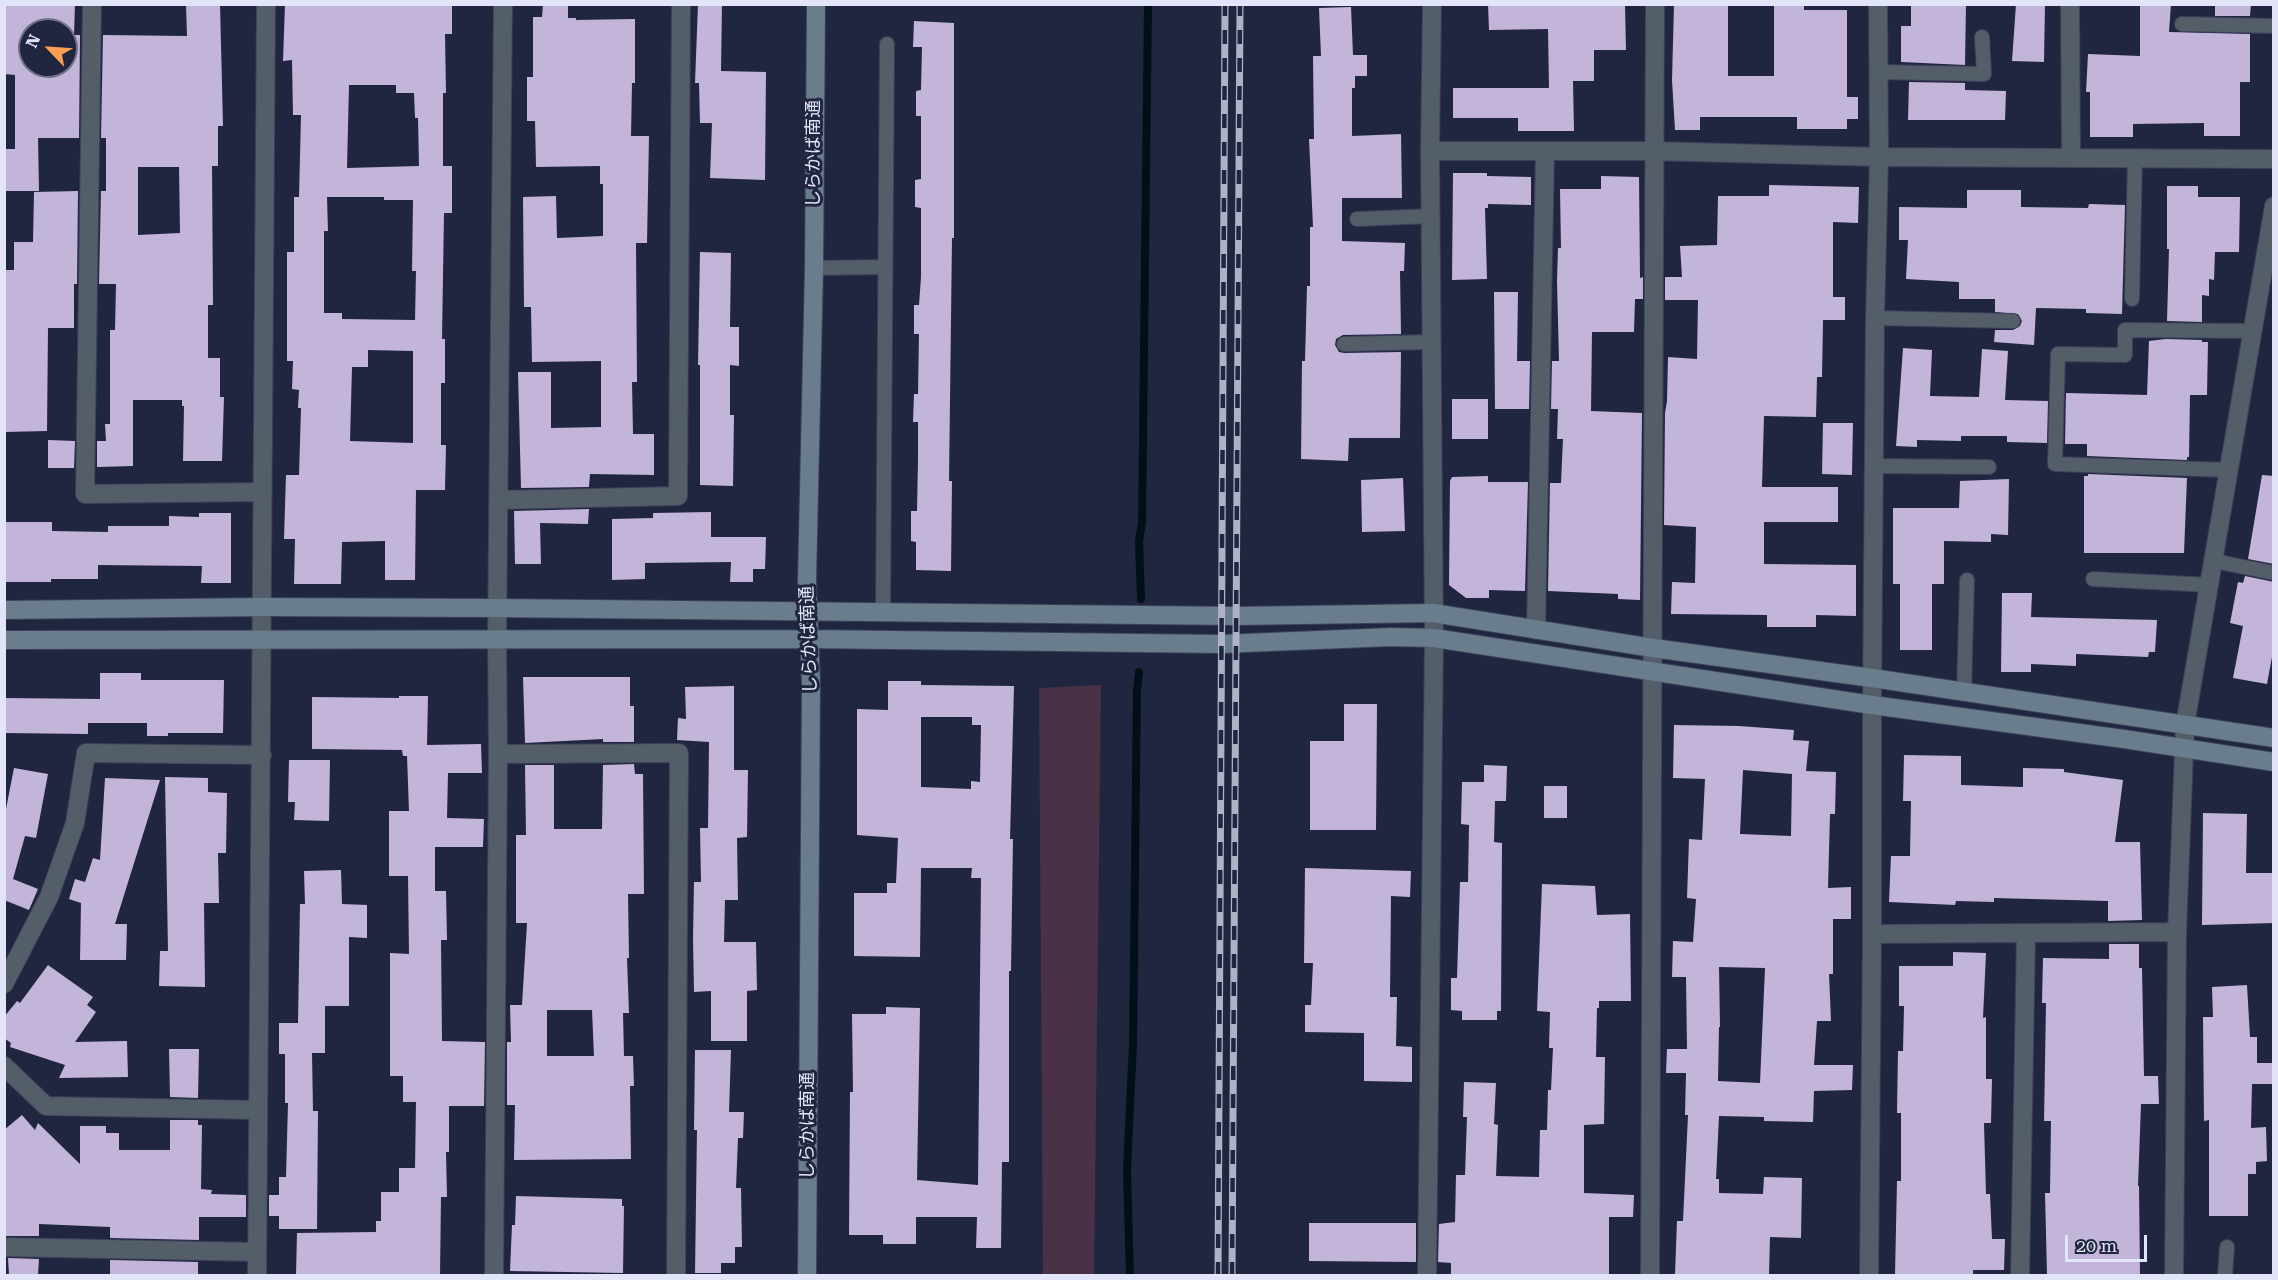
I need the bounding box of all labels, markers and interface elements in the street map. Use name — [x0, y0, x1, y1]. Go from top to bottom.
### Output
north arrow — [18, 18, 78, 78]
text: N — [22, 31, 44, 51]
street label: しらかば南通 — [803, 100, 825, 208]
street label: しらかば南通 — [796, 586, 822, 694]
street label: しらかば南通 — [797, 1072, 819, 1180]
scale bar — [2068, 1223, 2150, 1261]
text: 20 m — [2076, 1235, 2117, 1256]

